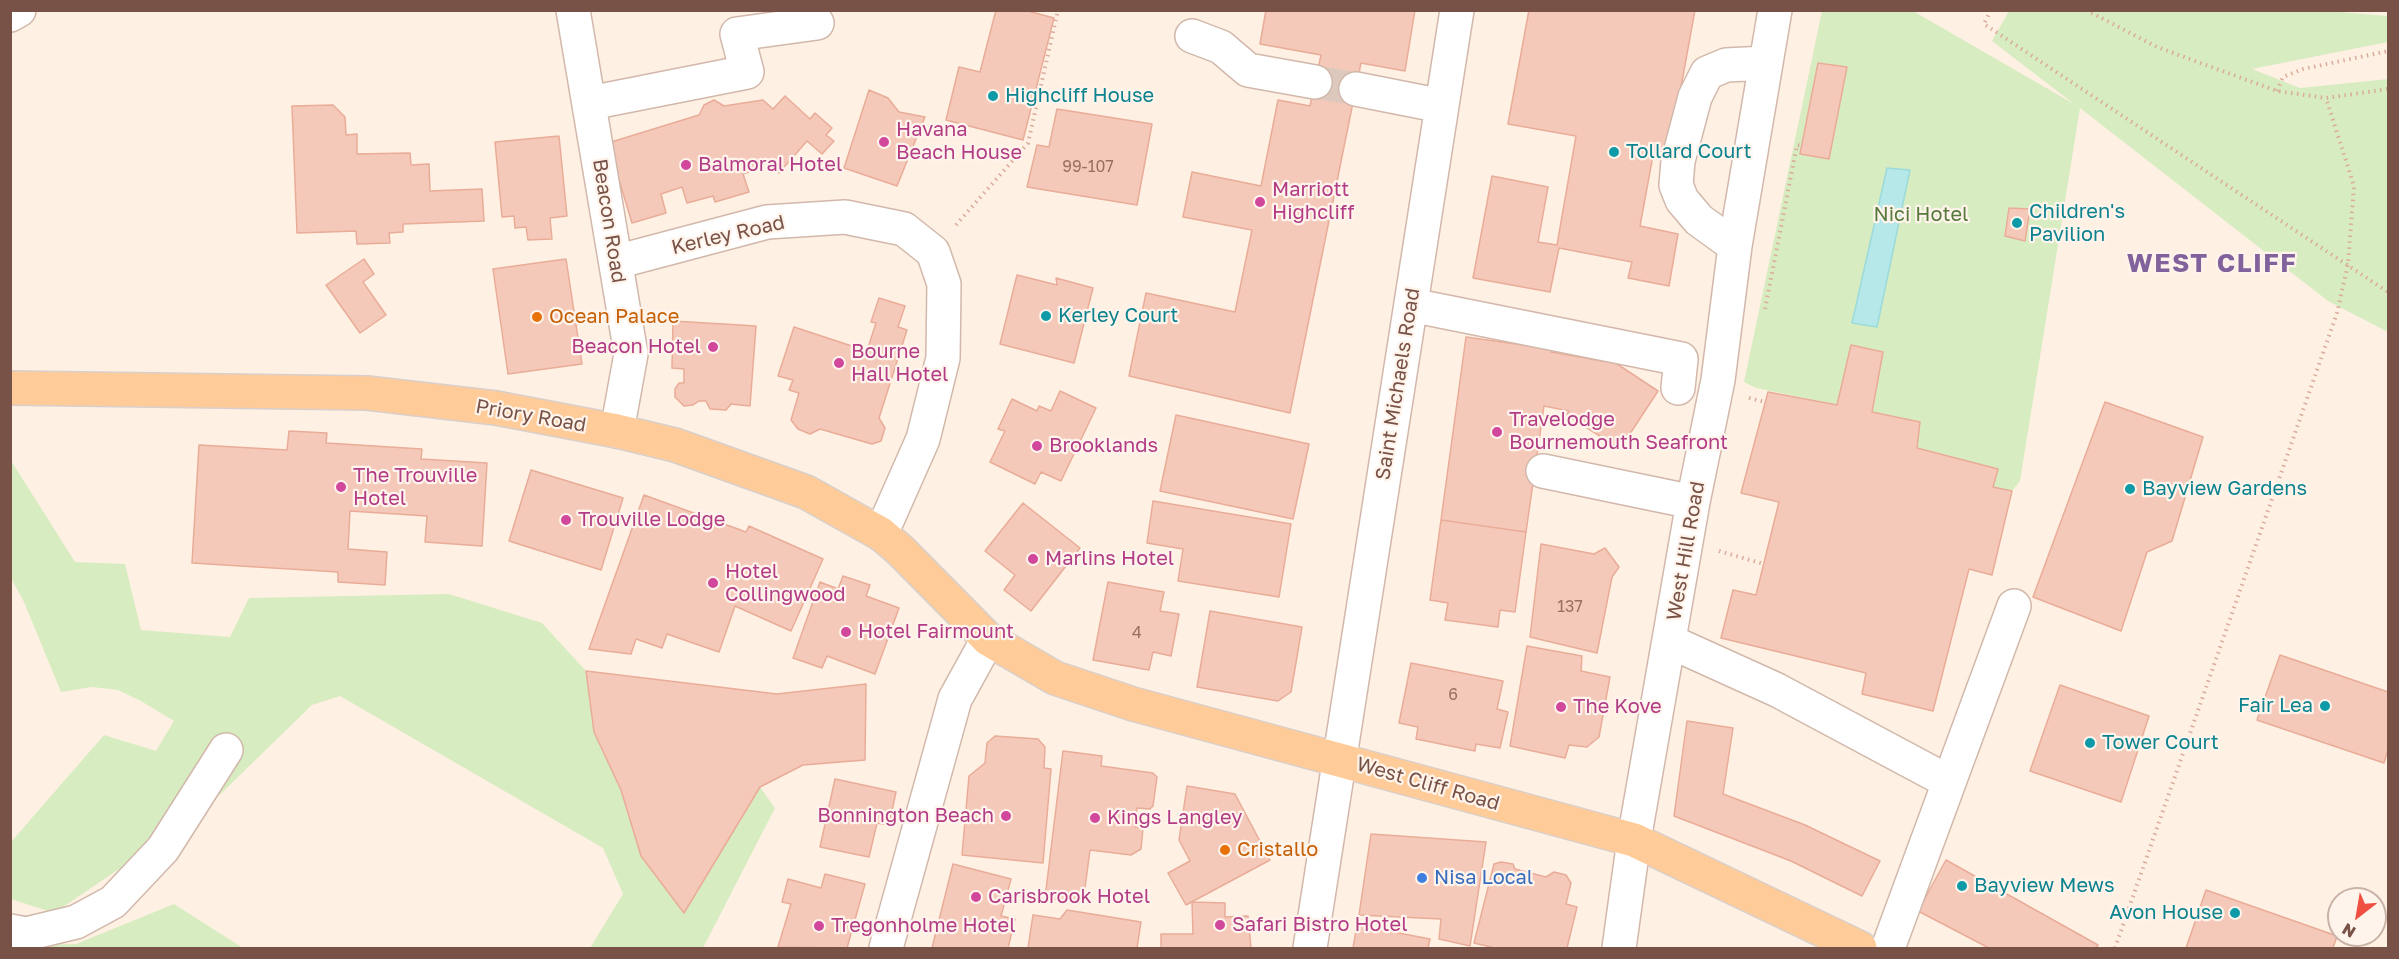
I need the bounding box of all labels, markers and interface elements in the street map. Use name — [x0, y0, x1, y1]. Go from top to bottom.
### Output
place label: Highcliff House — [1005, 84, 1154, 108]
marker: Highcliff House — [986, 89, 1000, 103]
place label: Havana Beach House — [896, 118, 1022, 165]
marker: Havana Beach House — [877, 135, 891, 149]
place label: Tollard Court — [1626, 140, 1751, 164]
marker: Tollard Court — [1607, 145, 1621, 159]
place label: Balmoral Hotel — [698, 153, 842, 177]
street label: Beacon Road — [587, 157, 631, 285]
house number: 99-107 — [1062, 157, 1114, 177]
marker: Balmoral Hotel — [679, 158, 693, 172]
place label: Marriott Highcliff — [1272, 178, 1355, 225]
marker: Marriott Highcliff — [1253, 195, 1267, 209]
place label: Children's Pavilion — [2029, 200, 2125, 247]
park label: Nici Hotel — [1873, 203, 1969, 227]
street label: Kerley Road — [669, 210, 787, 260]
marker: Children's Pavilion — [2010, 216, 2024, 230]
district label: WEST CLIFF — [2127, 248, 2297, 280]
street label: Saint Michaels Road — [1371, 286, 1425, 482]
place label: Kerley Court — [1058, 304, 1178, 328]
place label: Ocean Palace — [549, 305, 679, 329]
marker: Kerley Court — [1039, 309, 1053, 323]
marker: Ocean Palace — [530, 310, 544, 324]
place label: Beacon Hotel — [571, 335, 701, 359]
marker: Beacon Hotel — [706, 340, 720, 354]
place label: Bourne Hall Hotel — [851, 340, 948, 387]
marker: Bourne Hall Hotel — [832, 356, 846, 370]
street label: Priory Road — [474, 394, 588, 438]
place label: Travelodge Bournemouth Seafront — [1509, 408, 1728, 455]
marker: Travelodge Bournemouth Seafront — [1490, 425, 1504, 439]
place label: Brooklands — [1049, 434, 1158, 458]
marker: Brooklands — [1030, 439, 1044, 453]
place label: The Trouville Hotel — [353, 464, 477, 511]
place label: Bayview Gardens — [2142, 477, 2307, 501]
marker: The Trouville Hotel — [334, 480, 348, 494]
street label: West Hill Road — [1662, 480, 1710, 622]
marker: Bayview Gardens — [2123, 482, 2137, 496]
place label: Trouville Lodge — [578, 508, 725, 532]
marker: Trouville Lodge — [559, 513, 573, 527]
place label: Marlins Hotel — [1045, 547, 1174, 571]
marker: Marlins Hotel — [1026, 552, 1040, 566]
place label: Hotel Collingwood — [725, 560, 846, 607]
marker: Hotel Collingwood — [706, 576, 720, 590]
house number: 137 — [1557, 597, 1583, 617]
place label: Hotel Fairmount — [858, 620, 1014, 644]
house number: 4 — [1132, 623, 1142, 643]
marker: Hotel Fairmount — [839, 625, 853, 639]
house number: 6 — [1448, 685, 1458, 705]
place label: Fair Lea — [2238, 694, 2313, 718]
place label: The Kove — [1573, 695, 1662, 719]
marker: Fair Lea — [2318, 699, 2332, 713]
marker: The Kove — [1554, 700, 1568, 714]
place label: Tower Court — [2102, 731, 2219, 755]
marker: Tower Court — [2083, 736, 2097, 750]
street label: West Cliff Road — [1354, 752, 1502, 816]
place label: Bonnington Beach — [817, 804, 994, 828]
place label: Kings Langley — [1107, 806, 1242, 830]
marker: Bonnington Beach — [999, 809, 1013, 823]
marker: Kings Langley — [1088, 811, 1102, 825]
place label: Cristallo — [1237, 838, 1318, 862]
marker: Cristallo — [1218, 843, 1232, 857]
place label: Nisa Local — [1434, 866, 1533, 890]
marker: Nisa Local — [1415, 871, 1429, 885]
place label: Bayview Mews — [1974, 874, 2115, 898]
marker: Bayview Mews — [1955, 879, 1969, 893]
place label: Carisbrook Hotel — [988, 885, 1150, 909]
north arrow — [2327, 887, 2387, 947]
marker: Carisbrook Hotel — [969, 890, 983, 904]
place label: Avon House — [2109, 901, 2223, 925]
marker: Avon House — [2228, 906, 2242, 920]
place label: Safari Bistro Hotel — [1232, 913, 1408, 937]
place label: Tregonholme Hotel — [831, 914, 1016, 938]
marker: Safari Bistro Hotel — [1213, 918, 1227, 932]
marker: Tregonholme Hotel — [812, 919, 826, 933]
text: N — [2338, 919, 2359, 942]

